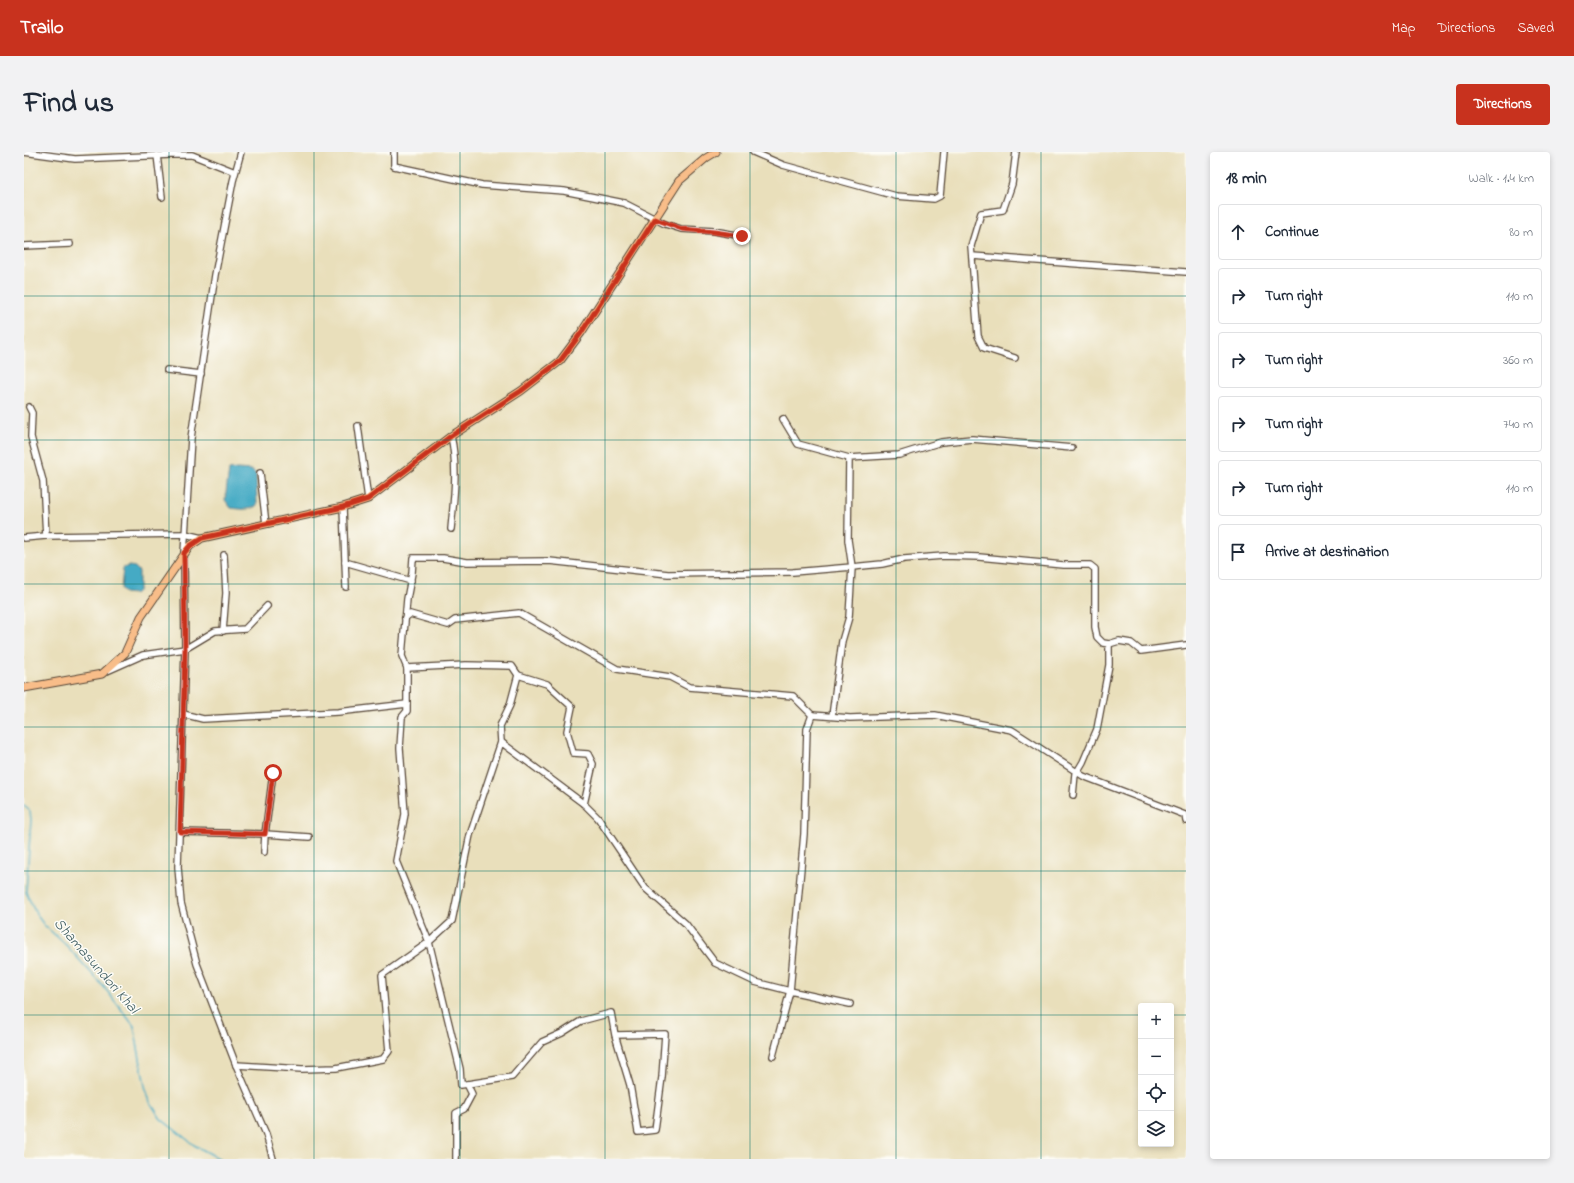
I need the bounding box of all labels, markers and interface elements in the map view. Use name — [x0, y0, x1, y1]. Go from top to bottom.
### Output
text: Trailo — [20, 15, 64, 42]
text: Map — [1392, 18, 1415, 39]
text: Directions — [1437, 18, 1495, 39]
text: Saved — [1517, 18, 1554, 39]
text: Find us — [24, 84, 114, 125]
button: Directions — [1456, 84, 1550, 125]
text: 18 min — [1226, 166, 1267, 191]
text: Walk · 1.4 km — [1469, 169, 1534, 188]
icon: ahead — [1227, 221, 1249, 243]
text: Continue — [1265, 221, 1319, 243]
text: 80 m — [1509, 223, 1533, 242]
route end — [733, 227, 751, 245]
icon: right — [1227, 285, 1249, 307]
text: Turn right — [1265, 285, 1323, 307]
text: 110 m — [1506, 287, 1533, 306]
icon: right — [1227, 349, 1249, 371]
text: Turn right — [1265, 349, 1323, 371]
text: 360 m — [1503, 351, 1533, 370]
icon: right — [1227, 413, 1249, 435]
text: Turn right — [1265, 413, 1323, 435]
text: 740 m — [1503, 415, 1533, 434]
icon: right — [1227, 477, 1249, 499]
text: Turn right — [1265, 477, 1323, 499]
text: 110 m — [1506, 479, 1533, 498]
icon: arrive — [1227, 541, 1249, 563]
text: Arrive at destination — [1265, 541, 1389, 563]
route start — [264, 764, 282, 782]
water label: Shamasundori Khal — [48, 913, 145, 1021]
map controls — [1138, 1003, 1174, 1147]
button: + — [1138, 1003, 1174, 1039]
button: − — [1138, 1039, 1174, 1075]
button: locate — [1138, 1075, 1174, 1111]
button: layers — [1138, 1111, 1174, 1147]

